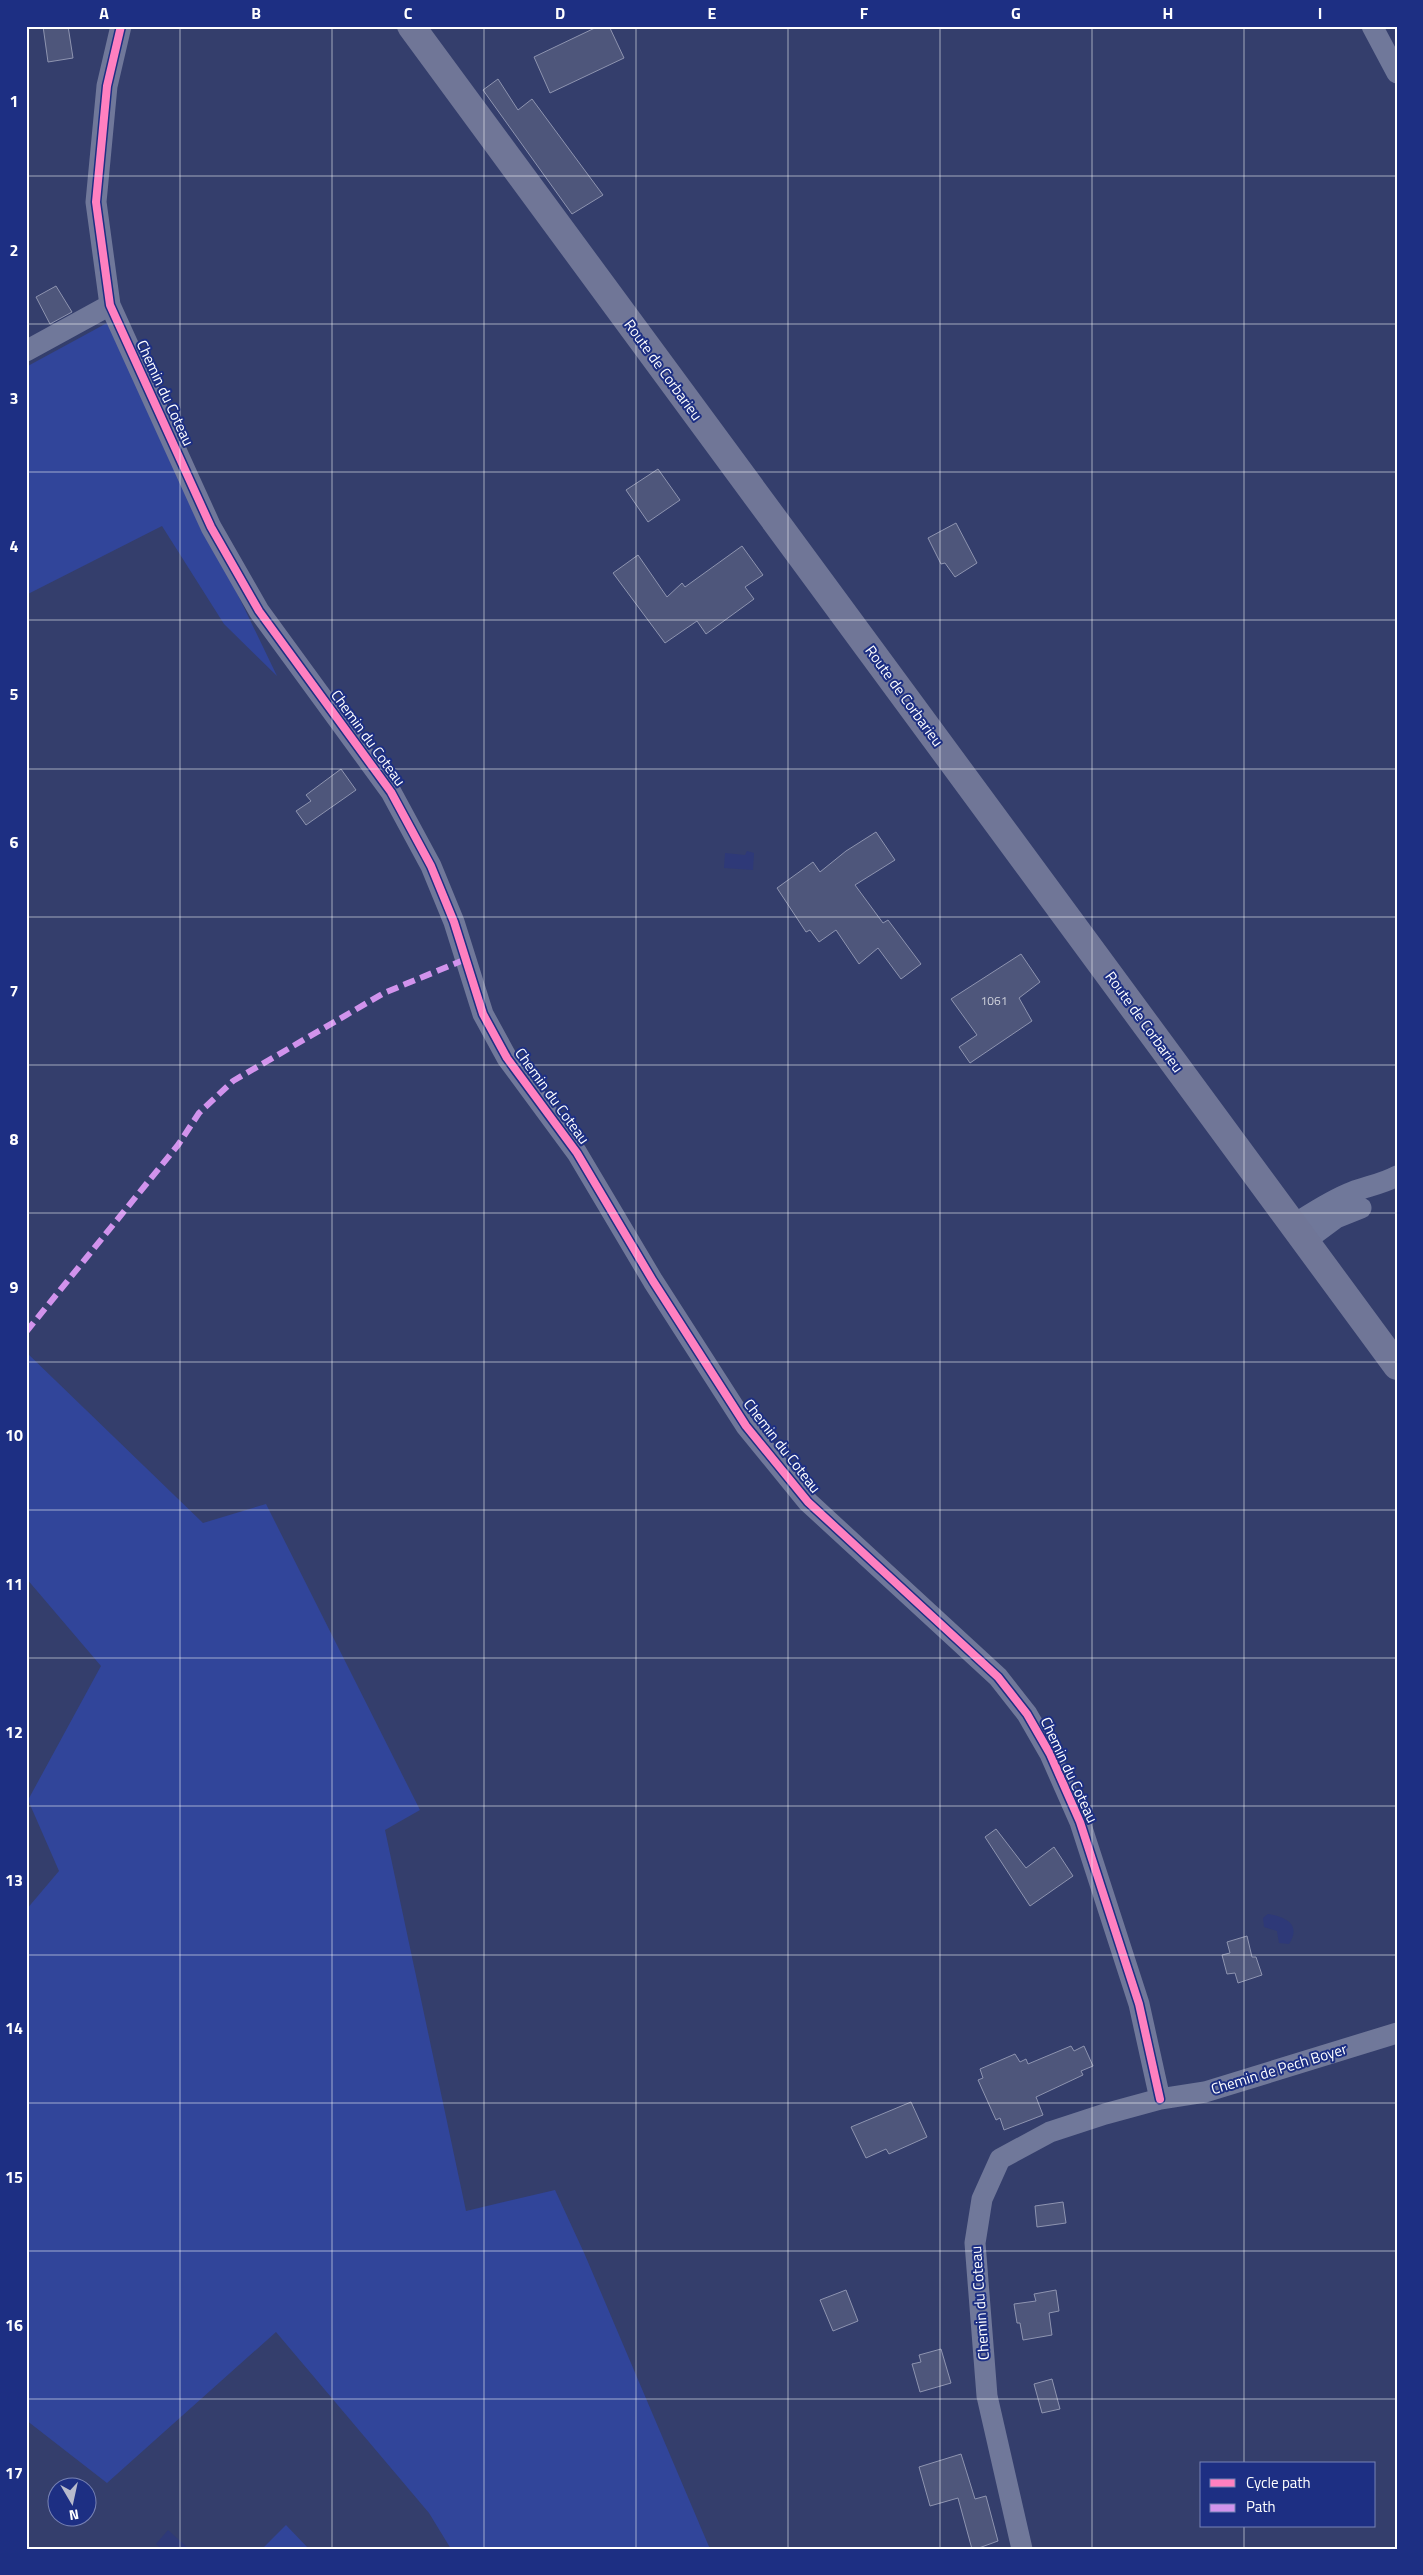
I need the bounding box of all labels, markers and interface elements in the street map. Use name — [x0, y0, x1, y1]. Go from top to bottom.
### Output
text: A — [99, 1, 109, 25]
text: B — [251, 1, 261, 25]
text: C — [404, 1, 413, 25]
text: D — [555, 1, 565, 25]
text: E — [708, 1, 717, 25]
text: F — [860, 1, 869, 25]
text: G — [1011, 1, 1021, 25]
text: H — [1163, 1, 1173, 25]
text: I — [1318, 1, 1322, 25]
text: 1 — [10, 89, 18, 113]
text: 2 — [10, 238, 18, 262]
street label: Route de Corbarieu — [619, 314, 708, 425]
street label: Chemin du Coteau — [131, 336, 200, 449]
text: 3 — [10, 386, 18, 410]
text: 4 — [10, 534, 19, 558]
street label: Route de Corbarieu — [860, 640, 949, 751]
text: 5 — [10, 682, 19, 706]
street label: Chemin du Coteau — [325, 685, 411, 791]
text: 6 — [10, 830, 19, 854]
street label: Route de Corbarieu — [1100, 966, 1189, 1077]
text: 7 — [10, 979, 18, 1003]
house number: 1061 — [981, 991, 1007, 1010]
street label: Chemin du Coteau — [509, 1043, 595, 1149]
text: 8 — [10, 1127, 19, 1151]
text: 9 — [10, 1275, 19, 1299]
street label: Chemin du Coteau — [738, 1394, 827, 1498]
text: 10 — [5, 1423, 23, 1447]
text: 11 — [5, 1572, 23, 1596]
street label: Chemin du Coteau — [1035, 1713, 1104, 1826]
text: 12 — [5, 1720, 23, 1744]
text: 13 — [5, 1868, 23, 1892]
text: 14 — [5, 2016, 23, 2040]
street label: Chemin de Pech Boyer — [1208, 2037, 1350, 2100]
text: 15 — [5, 2165, 23, 2189]
street label: Chemin du Coteau — [964, 2245, 995, 2361]
text: 16 — [5, 2313, 23, 2337]
text: 17 — [5, 2461, 23, 2485]
legend — [1200, 2462, 1376, 2528]
text: Cycle path — [1246, 2471, 1311, 2494]
north arrow — [48, 2478, 98, 2528]
text: Path — [1246, 2495, 1276, 2518]
text: N — [68, 2504, 81, 2526]

